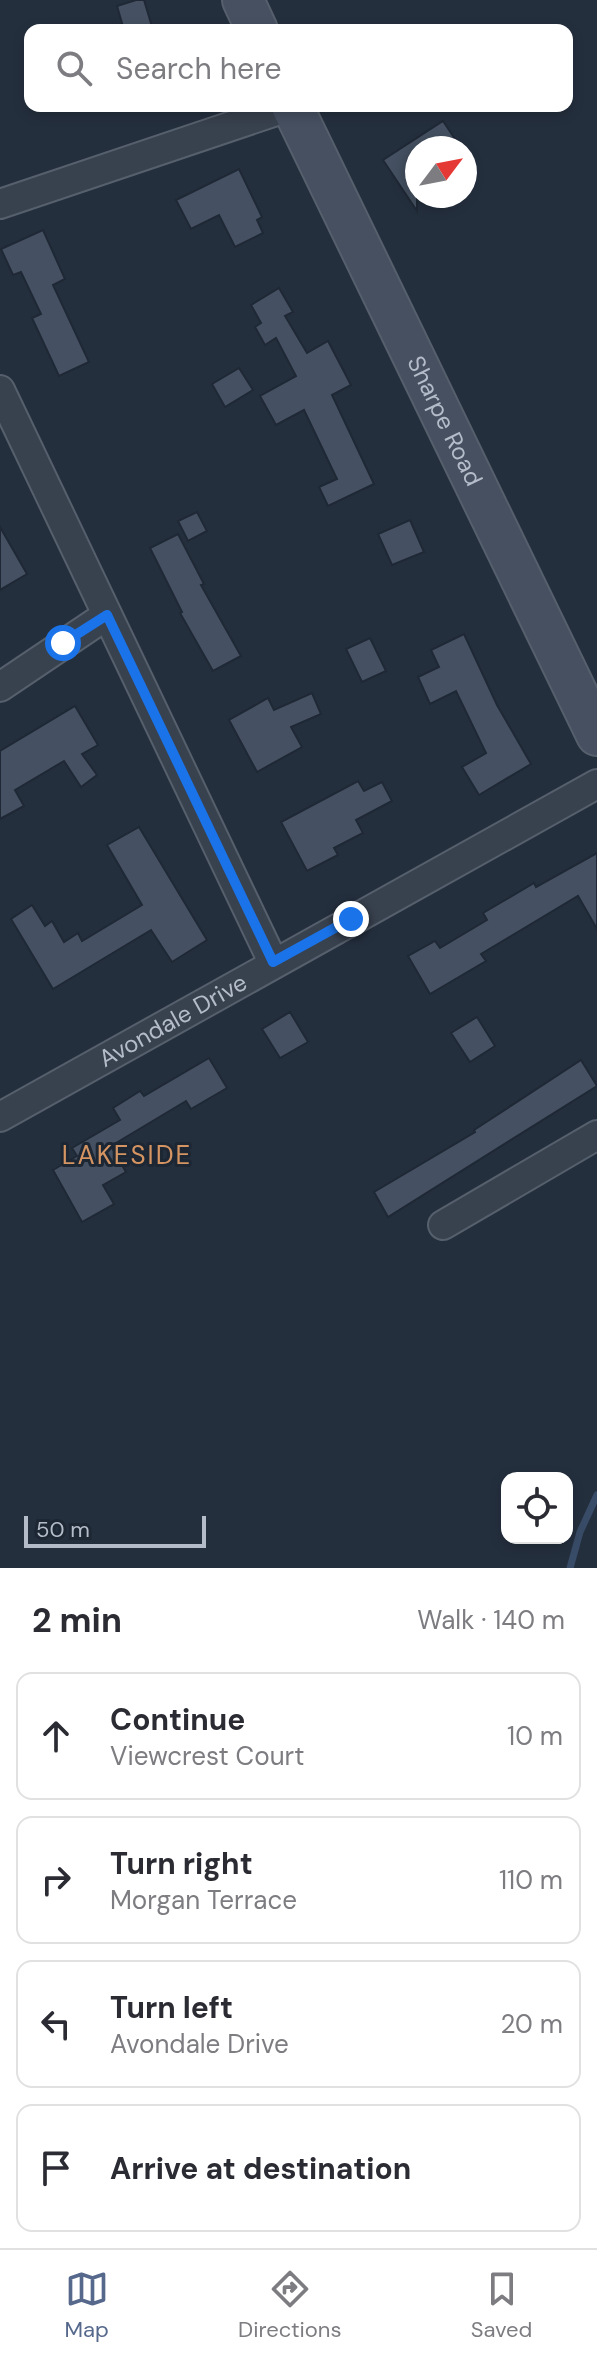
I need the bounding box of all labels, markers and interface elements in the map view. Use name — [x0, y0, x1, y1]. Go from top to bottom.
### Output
search box — [24, 24, 573, 112]
icon: search — [52, 46, 96, 90]
text: Search here — [116, 49, 282, 88]
north arrow — [405, 136, 477, 208]
street label: Sharpe Road — [401, 351, 490, 491]
route start — [45, 625, 81, 661]
route end — [333, 901, 369, 937]
street label: Avondale Drive — [93, 966, 252, 1074]
district label: LAKESIDE — [62, 1138, 192, 1172]
map controls — [501, 1472, 573, 1544]
button: locate — [501, 1472, 573, 1544]
scale bar — [24, 1512, 206, 1548]
text: 50 m — [36, 1515, 90, 1544]
text: 2 min — [32, 1598, 122, 1643]
text: Walk · 140 m — [417, 1603, 565, 1637]
text: Continue — [110, 1700, 245, 1739]
icon: ahead — [34, 1714, 78, 1758]
text: 10 m — [507, 1719, 563, 1753]
text: Viewcrest Court — [110, 1739, 304, 1773]
text: Turn right — [110, 1844, 253, 1883]
icon: right — [34, 1858, 78, 1902]
text: 110 m — [499, 1863, 563, 1897]
text: Morgan Terrace — [110, 1883, 297, 1917]
text: Turn left — [110, 1988, 233, 2027]
icon: left — [34, 2002, 78, 2046]
text: 20 m — [500, 2007, 563, 2041]
text: Avondale Drive — [110, 2027, 289, 2061]
icon: arrive — [34, 2146, 78, 2190]
text: Arrive at destination — [110, 2149, 411, 2188]
tab: Map — [65, 2267, 109, 2344]
tab: Directions — [238, 2267, 342, 2344]
tab: Saved — [471, 2267, 532, 2344]

